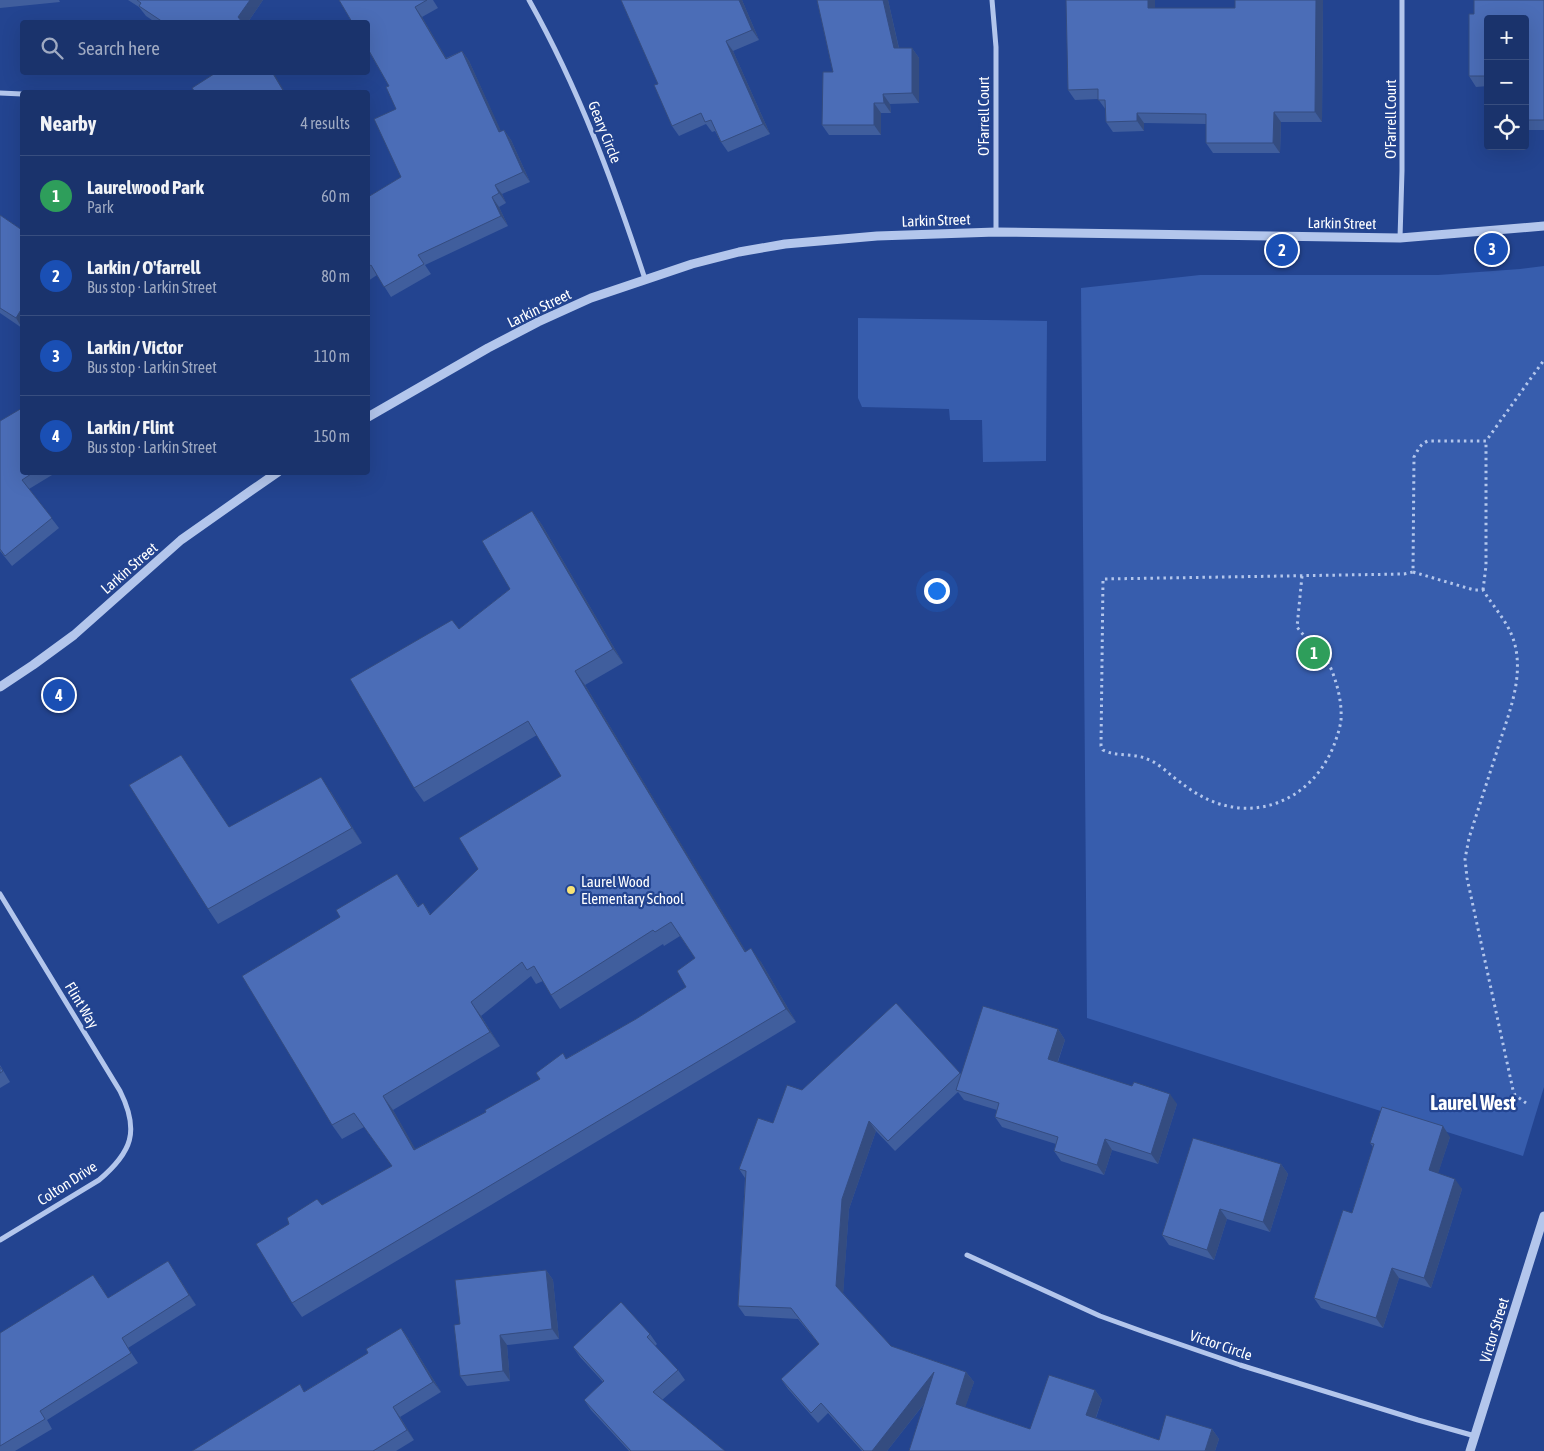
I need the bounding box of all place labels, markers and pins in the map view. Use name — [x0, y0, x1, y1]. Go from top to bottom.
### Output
pin: 3 — [1476, 230, 1508, 268]
pin: 2 — [1266, 231, 1298, 269]
pin: 1 — [1298, 634, 1330, 672]
pin: 4 — [43, 676, 75, 714]
place label: Laurel Wood Elementary School — [581, 873, 684, 907]
marker: Laurel Wood Elementary School — [565, 884, 577, 896]

